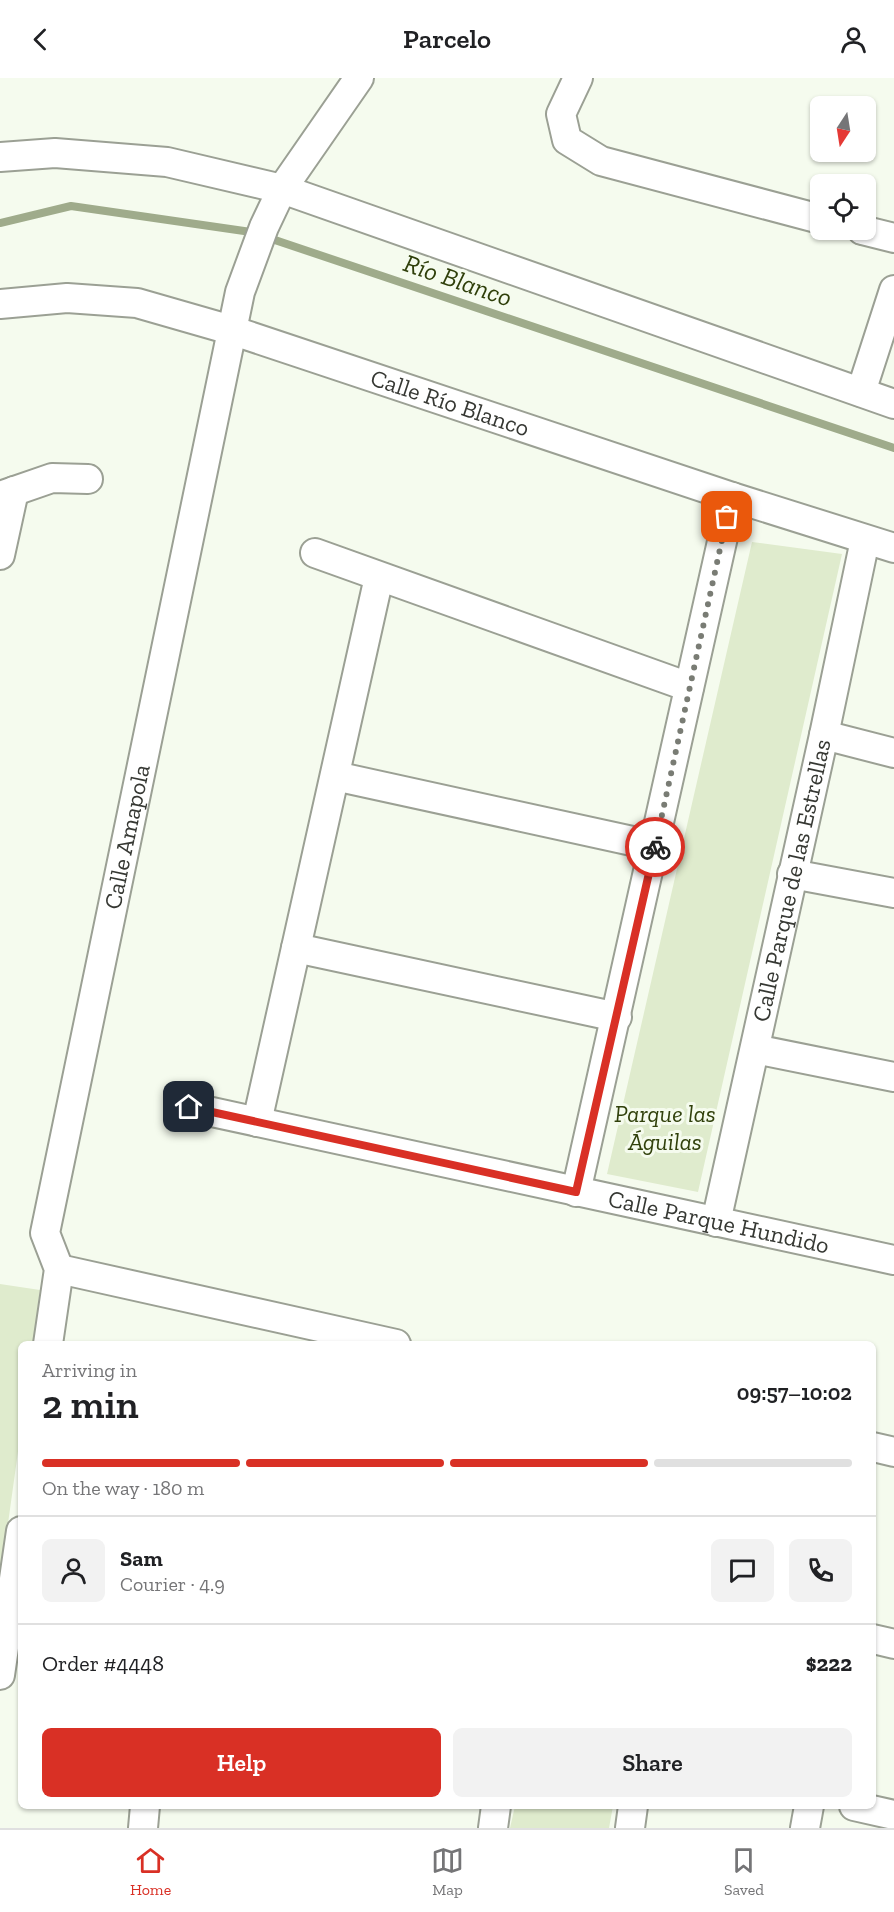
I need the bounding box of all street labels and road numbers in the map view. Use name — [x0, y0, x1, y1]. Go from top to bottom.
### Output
street label: Calle Río Blanco — [367, 363, 533, 442]
street label: Calle Parque de las Estrellas — [746, 736, 837, 1024]
street label: Calle Amapola — [97, 761, 156, 912]
street label: Calle Parque Hundido — [606, 1183, 832, 1260]

